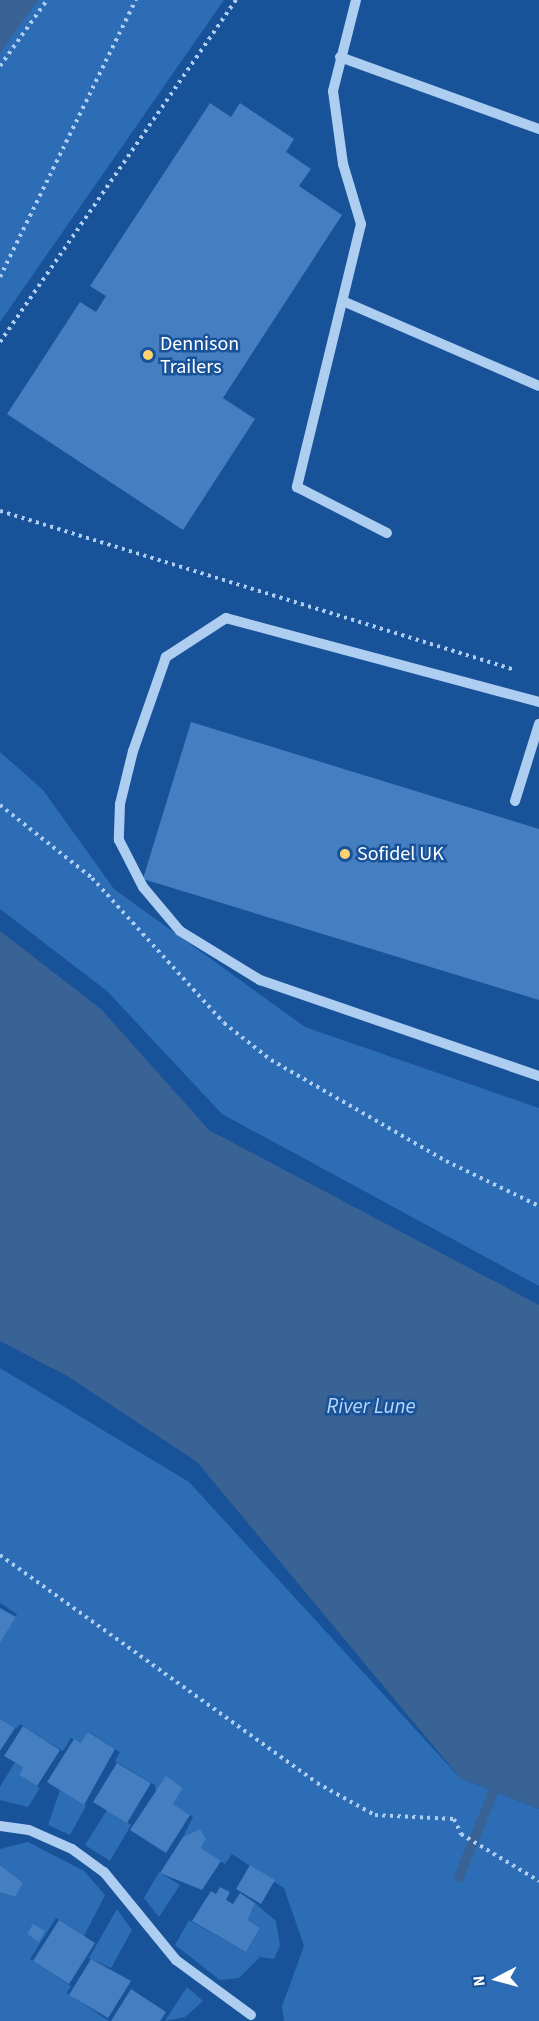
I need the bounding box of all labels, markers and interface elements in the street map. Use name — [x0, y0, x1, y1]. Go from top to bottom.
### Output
place label: Dennison Trailers — [160, 332, 239, 379]
marker: Dennison Trailers — [141, 348, 155, 362]
place label: Sofidel UK — [357, 842, 444, 866]
marker: Sofidel UK — [338, 847, 352, 861]
water label: River Lune — [327, 1393, 415, 1419]
north arrow — [467, 1949, 527, 2009]
text: N — [468, 1974, 491, 1987]

